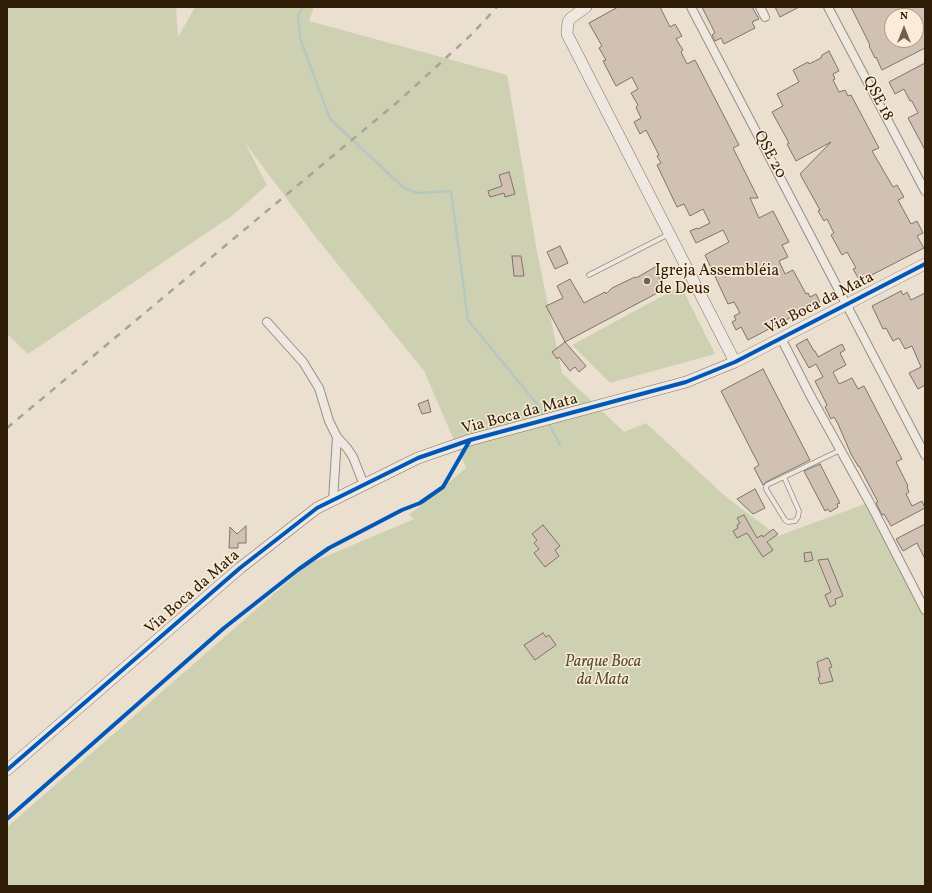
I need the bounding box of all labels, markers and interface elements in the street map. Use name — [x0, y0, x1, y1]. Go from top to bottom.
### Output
north arrow — [884, 8, 924, 48]
text: N — [900, 9, 908, 24]
street label: QSE 18 — [857, 73, 897, 125]
street label: QSE 20 — [748, 128, 790, 182]
place label: Igreja Assembléia de Deus — [655, 262, 779, 300]
street label: Via Boca da Mata — [762, 268, 878, 340]
marker: Igreja Assembléia de Deus — [642, 276, 652, 286]
street label: Via Boca da Mata — [460, 390, 580, 440]
street label: Via Boca da Mata — [142, 547, 244, 639]
park label: Parque Boca da Mata — [565, 653, 641, 691]

